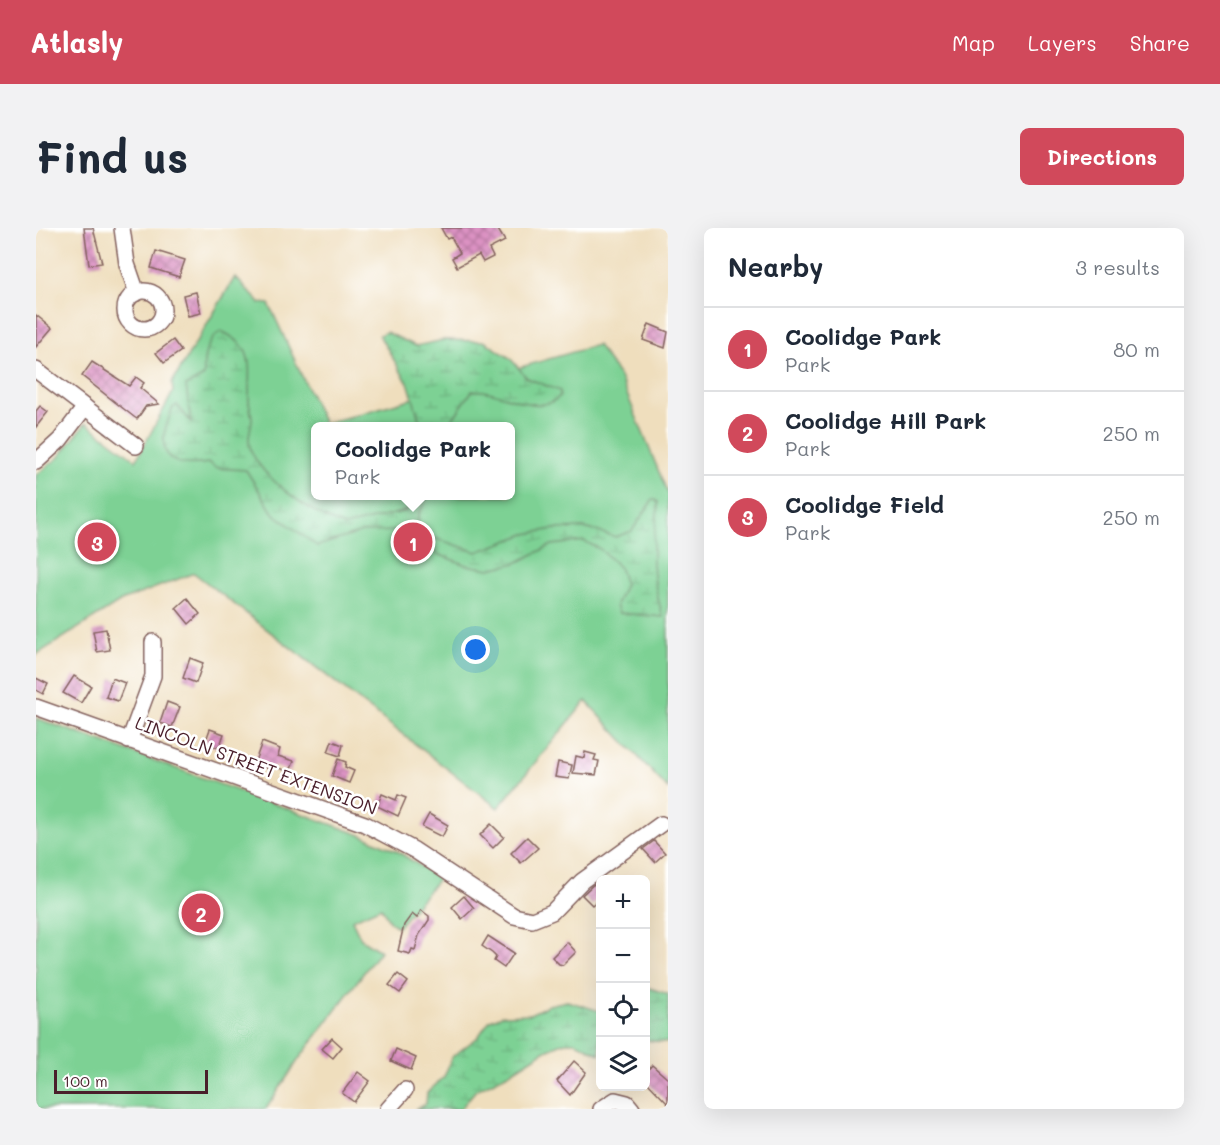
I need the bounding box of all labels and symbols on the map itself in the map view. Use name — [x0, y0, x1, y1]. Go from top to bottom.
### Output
pin: 3 — [78, 520, 116, 564]
pin: 1 — [394, 520, 433, 564]
your location — [461, 635, 490, 664]
street label: LINCOLN STREET EXTENSION — [132, 710, 381, 820]
pin: 2 — [182, 890, 220, 936]
scale bar — [54, 1067, 208, 1094]

